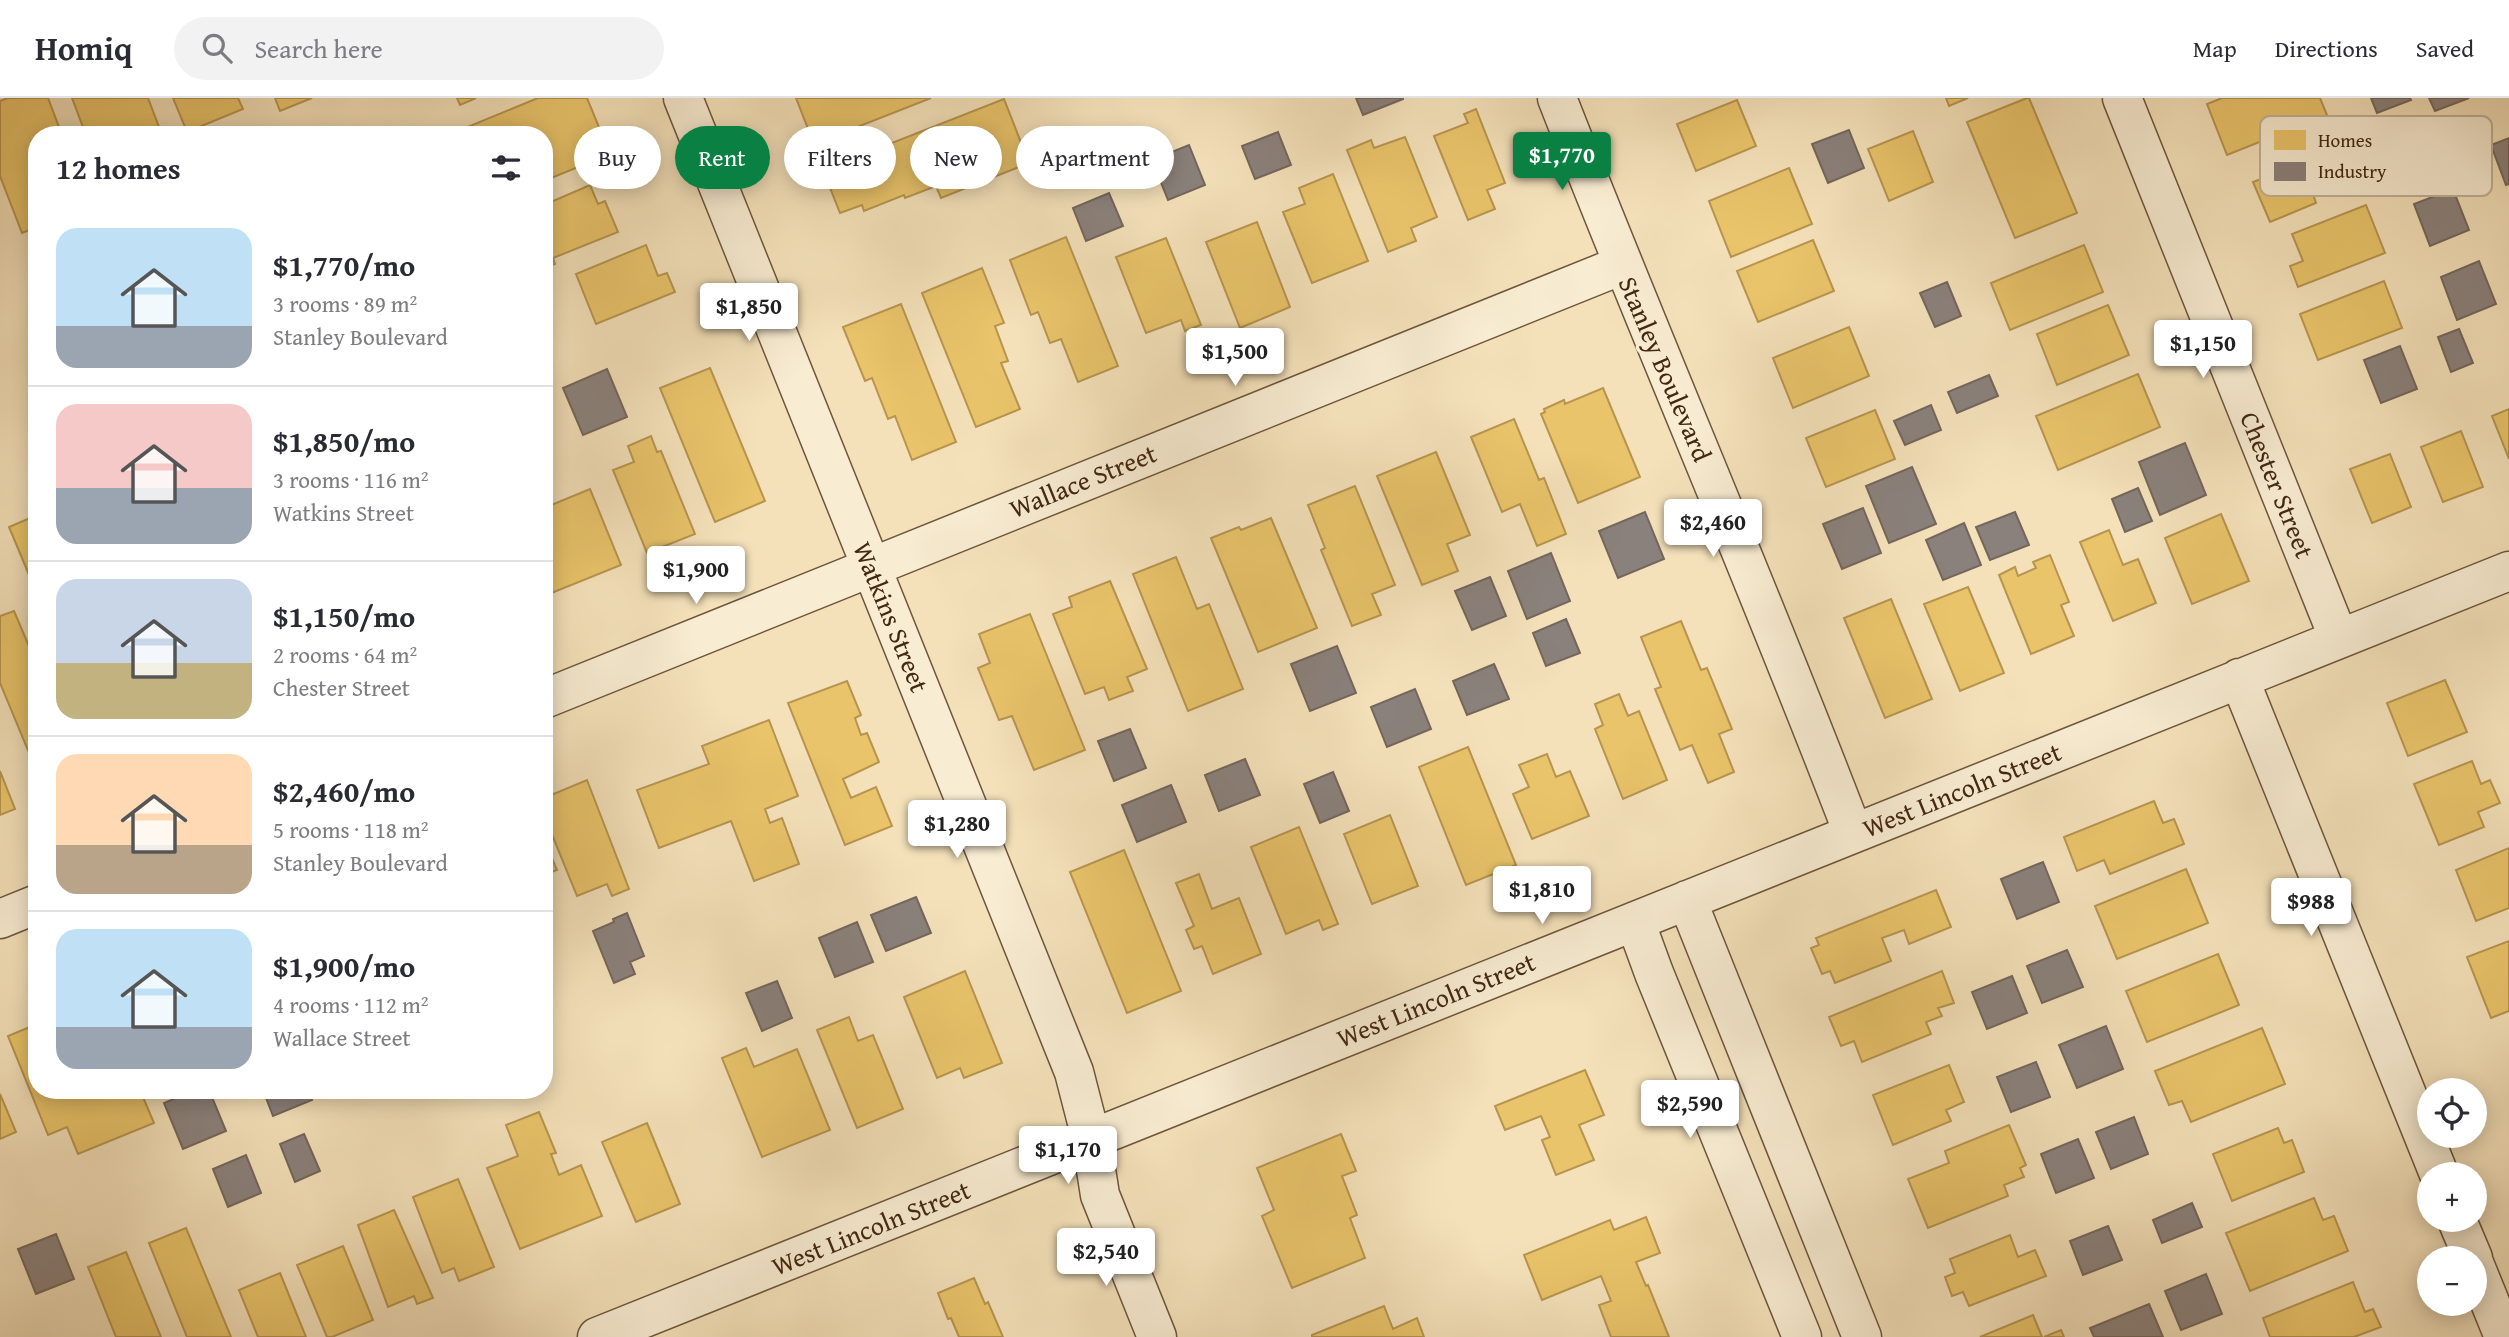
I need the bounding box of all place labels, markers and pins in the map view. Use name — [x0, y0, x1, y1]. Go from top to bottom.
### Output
pin: $1,770 — [1505, 132, 1619, 192]
pin: $1,850 — [692, 284, 806, 343]
pin: $1,150 — [2146, 320, 2260, 380]
pin: $1,500 — [1178, 328, 1292, 388]
pin: $2,460 — [1656, 500, 1770, 559]
pin: $1,900 — [639, 546, 753, 606]
pin: $1,280 — [900, 800, 1014, 860]
pin: $1,810 — [1485, 866, 1599, 926]
pin: $988 — [2270, 878, 2352, 938]
pin: $2,590 — [1633, 1080, 1747, 1140]
pin: $1,170 — [1011, 1126, 1125, 1186]
pin: $2,540 — [1049, 1228, 1163, 1288]

